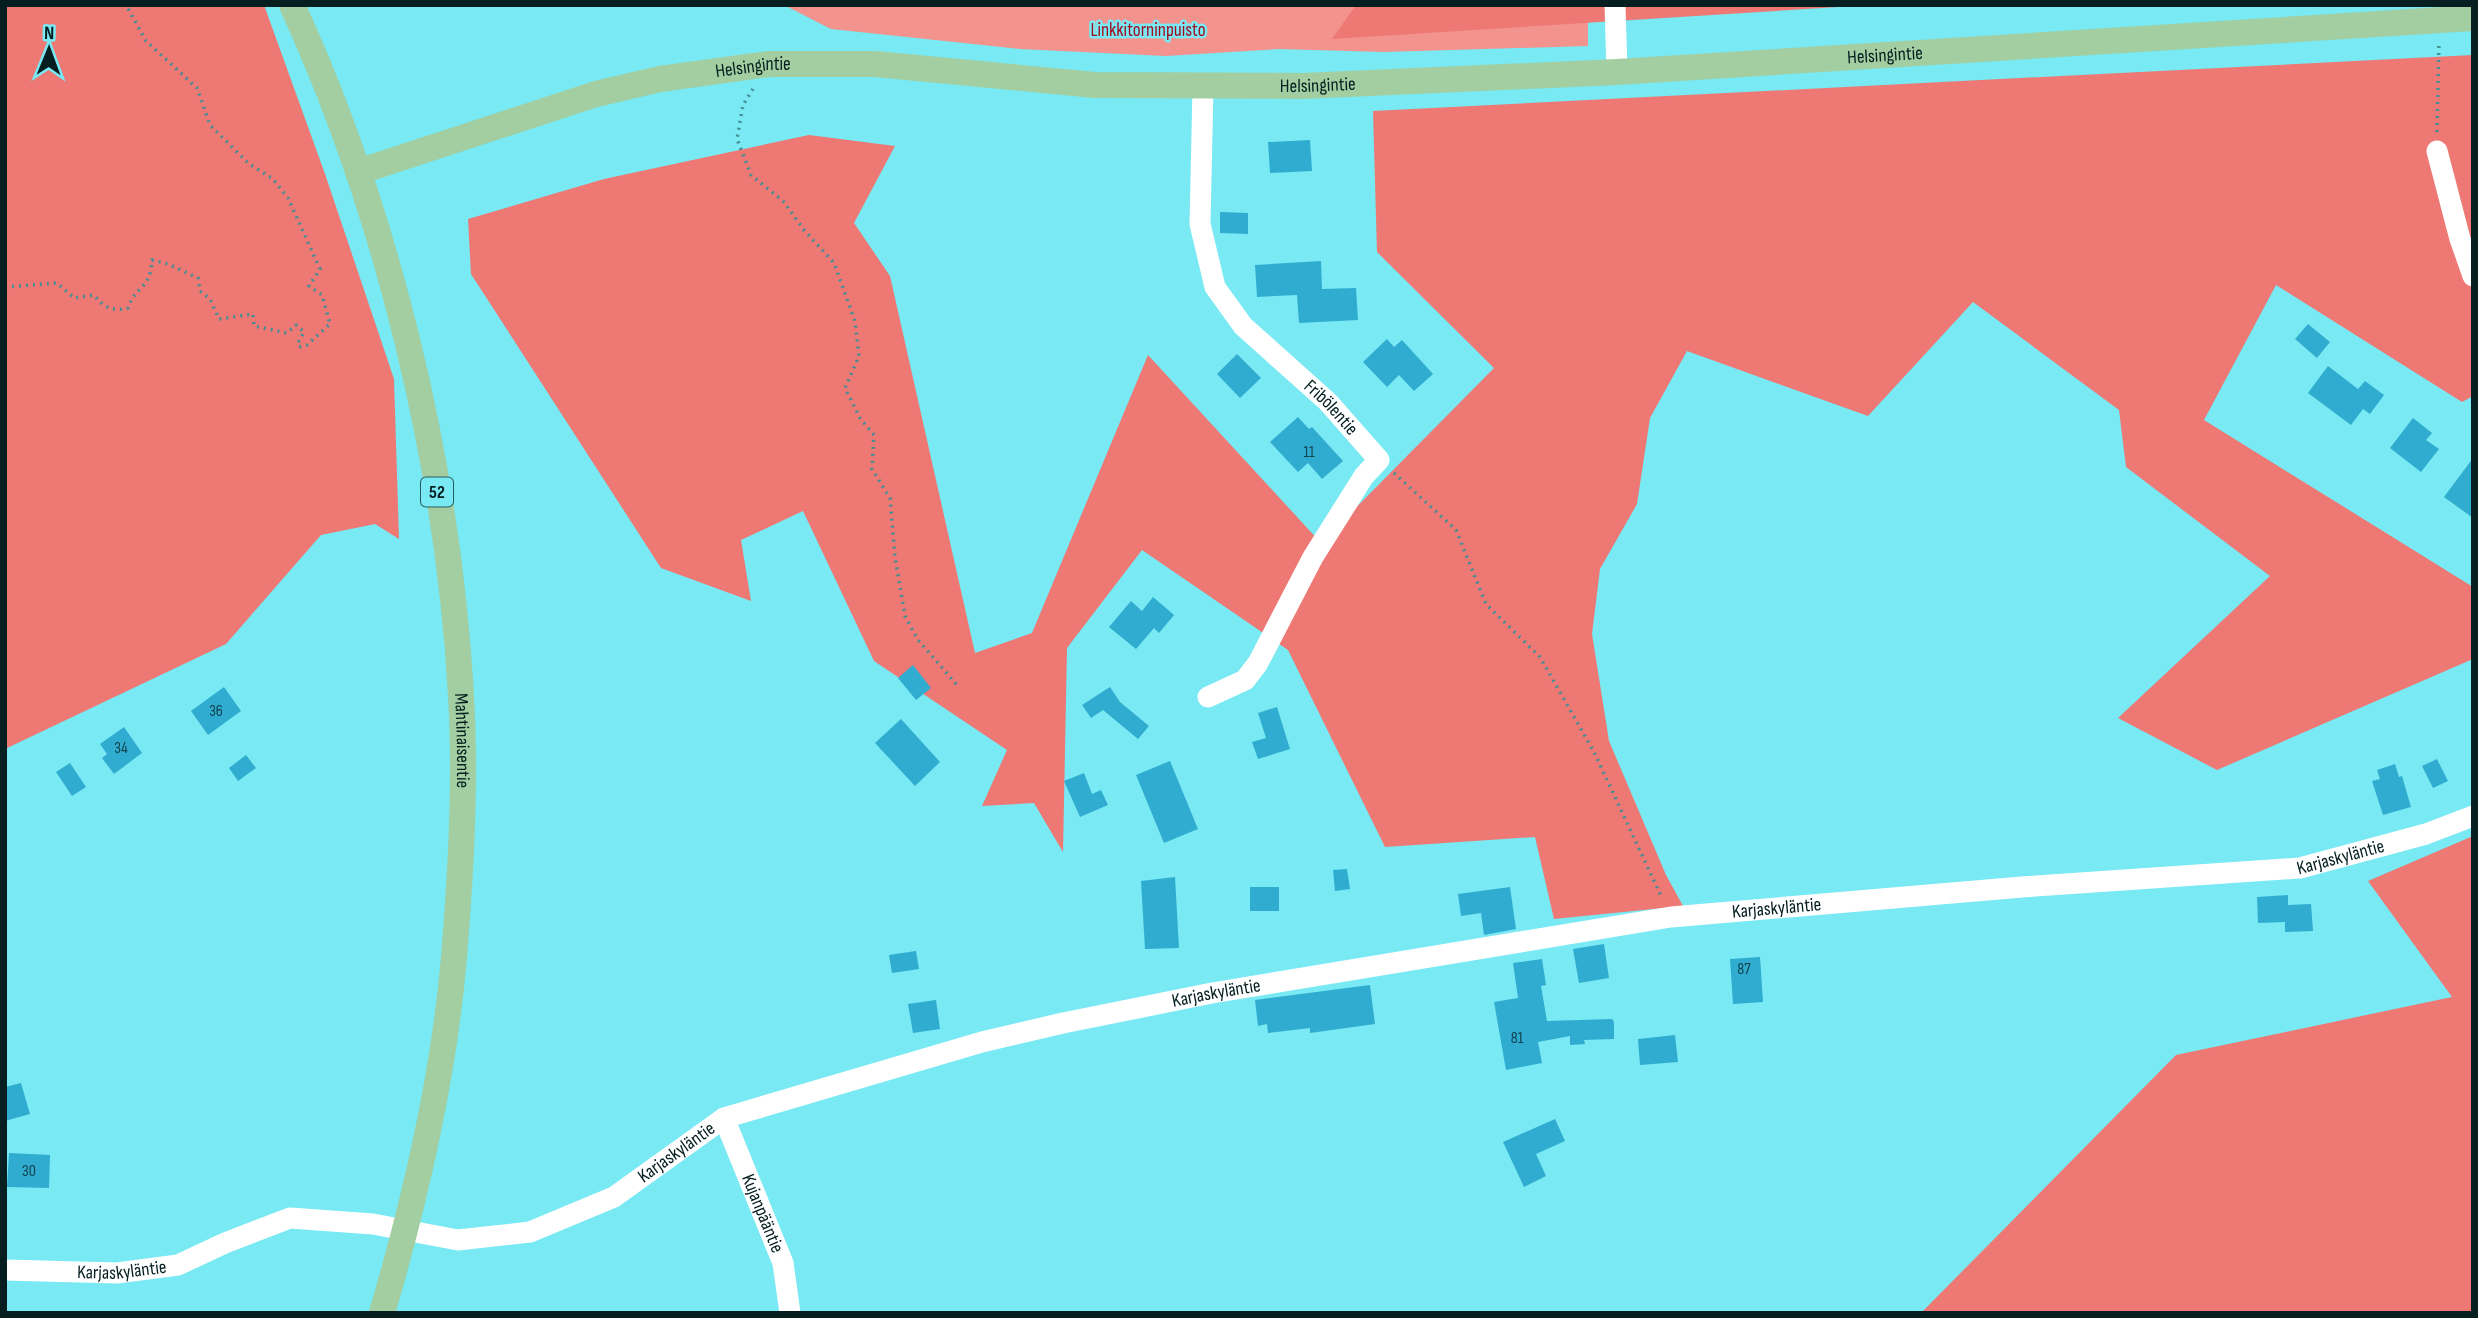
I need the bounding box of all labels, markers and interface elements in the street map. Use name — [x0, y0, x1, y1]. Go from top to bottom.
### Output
north arrow — [14, 14, 84, 84]
park label: Linkkitorninpuisto — [1090, 19, 1206, 42]
text: N — [44, 22, 55, 45]
street label: Helsingintie — [1846, 41, 1923, 69]
street label: Helsingintie — [714, 53, 791, 83]
street label: Helsingintie — [1280, 72, 1356, 98]
street label: Fribölentie — [1299, 375, 1363, 440]
house number: 11 — [1303, 443, 1315, 462]
road number: 52 — [421, 478, 453, 506]
street label: Mahtinaisentie — [449, 693, 475, 788]
house number: 36 — [209, 702, 223, 721]
house number: 34 — [114, 739, 128, 758]
street label: Karjaskyläntie — [2294, 834, 2387, 880]
street label: Karjaskyläntie — [1731, 893, 1822, 923]
house number: 87 — [1737, 960, 1751, 979]
street label: Karjaskyläntie — [1170, 974, 1262, 1012]
house number: 81 — [1511, 1029, 1524, 1048]
street label: Karjaskyläntie — [633, 1117, 719, 1188]
house number: 30 — [22, 1162, 36, 1181]
street label: Kujanpääntie — [737, 1171, 789, 1256]
street label: Karjaskyläntie — [77, 1255, 168, 1285]

